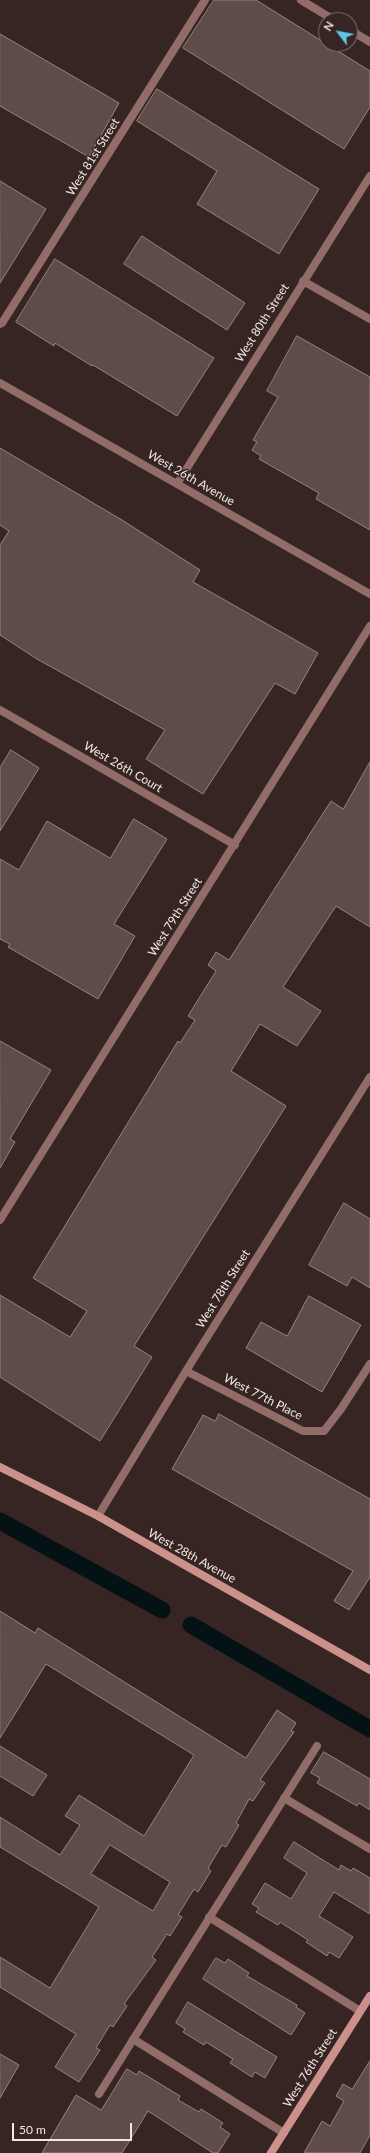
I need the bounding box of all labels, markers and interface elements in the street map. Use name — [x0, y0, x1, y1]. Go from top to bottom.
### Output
north arrow — [318, 12, 358, 52]
text: N — [320, 19, 336, 33]
street label: West 81st Street — [63, 116, 123, 198]
street label: West 80th Street — [232, 281, 292, 365]
street label: West 26th Avenue — [145, 447, 237, 509]
street label: West 26th Court — [81, 739, 165, 795]
street label: West 79th Street — [145, 875, 205, 959]
street label: West 78th Street — [193, 1247, 253, 1331]
street label: West 77th Place — [221, 1371, 305, 1423]
street label: West 28th Avenue — [145, 1526, 239, 1586]
street label: West 76th Street — [280, 2026, 340, 2110]
scale bar — [14, 2115, 134, 2141]
text: 50 m — [19, 2122, 46, 2137]

